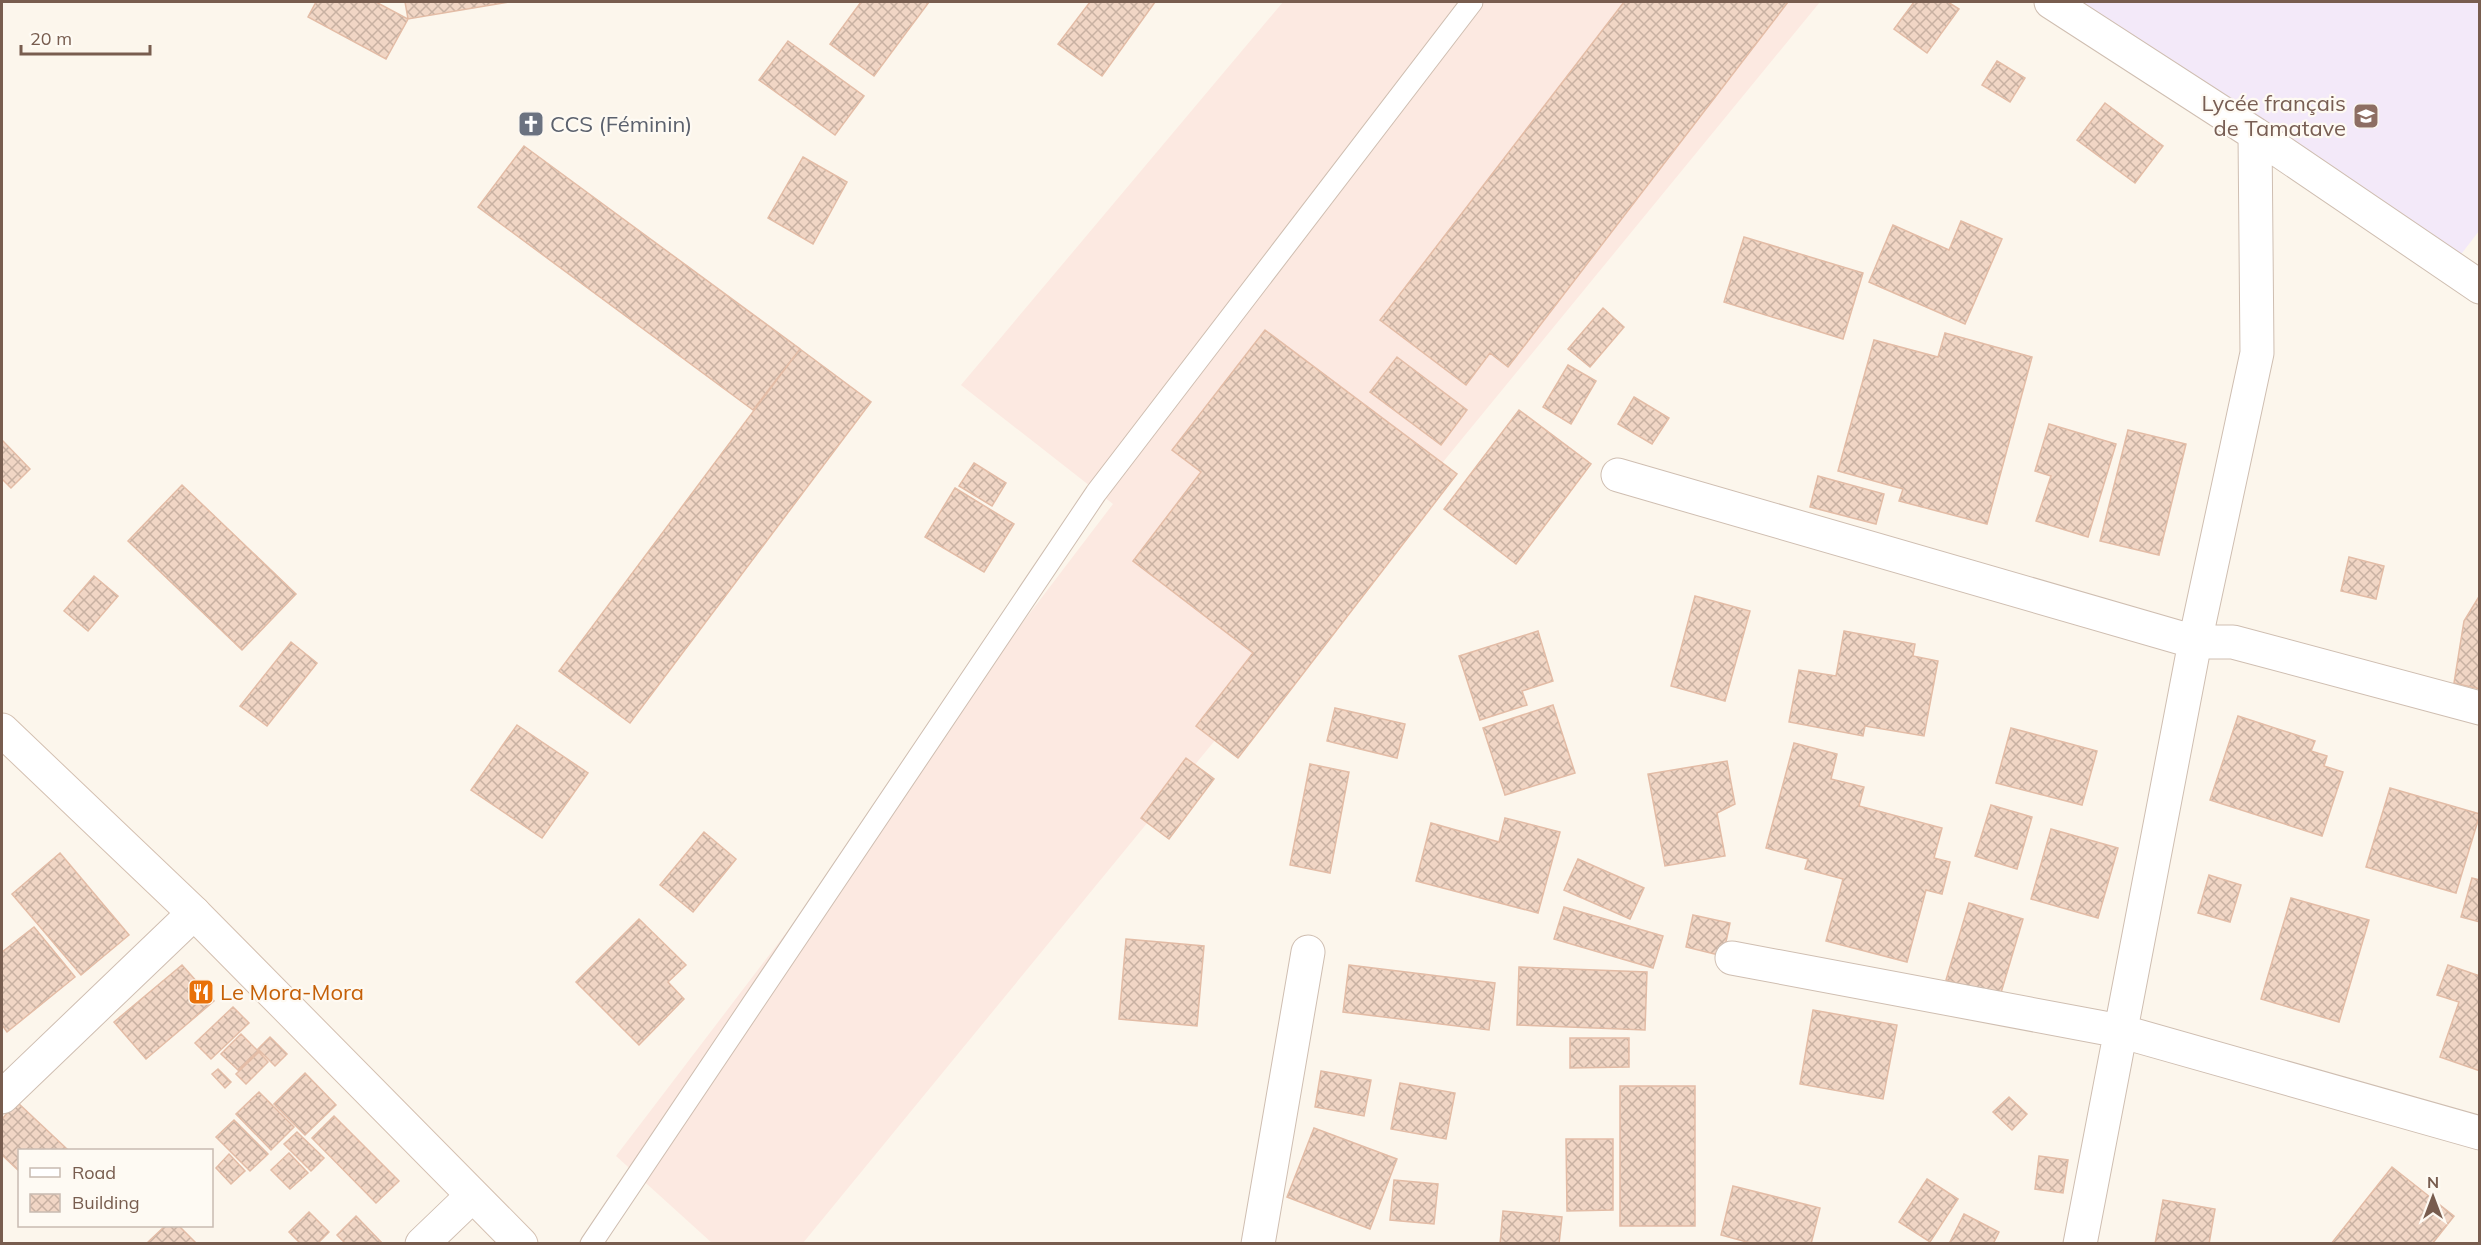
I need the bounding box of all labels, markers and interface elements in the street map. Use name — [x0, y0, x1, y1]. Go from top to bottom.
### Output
scale bar — [21, 18, 150, 56]
text: 20 m — [30, 27, 72, 50]
place label: Lycée français de Tamatave — [2202, 89, 2346, 142]
school or university icon: Lycée français de Tamatave — [2351, 101, 2381, 131]
church icon: CCS (Féminin) — [516, 109, 546, 139]
place label: CCS (Féminin) — [550, 110, 692, 138]
restaurant icon: Le Mora-Mora — [186, 977, 216, 1007]
place label: Le Mora-Mora — [220, 978, 364, 1006]
legend — [18, 1149, 213, 1227]
text: Road — [72, 1161, 116, 1184]
north arrow — [2403, 1167, 2463, 1227]
text: N — [2427, 1172, 2439, 1192]
text: Building — [72, 1191, 140, 1214]

